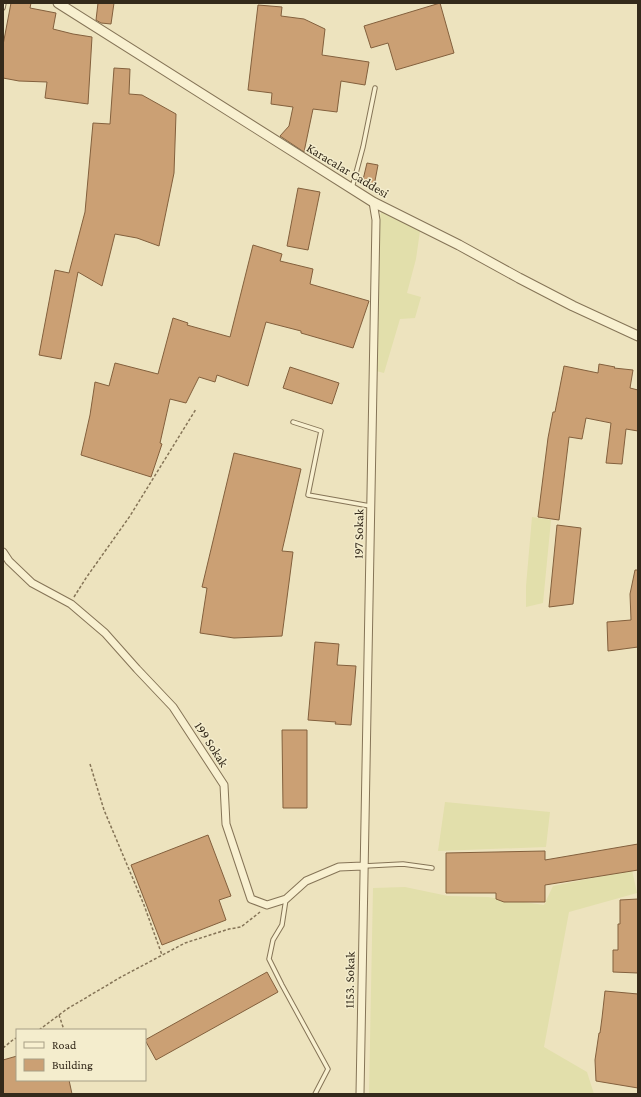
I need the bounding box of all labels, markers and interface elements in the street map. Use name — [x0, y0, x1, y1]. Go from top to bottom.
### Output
street label: Karacalar Caddesi — [304, 140, 392, 201]
street label: 197 Sokak — [351, 508, 366, 559]
street label: 199 Sokak — [191, 719, 232, 770]
street label: 1153. Sokak — [342, 951, 358, 1009]
legend — [16, 1029, 146, 1081]
text: Road — [52, 1038, 77, 1052]
text: Building — [52, 1058, 93, 1072]

